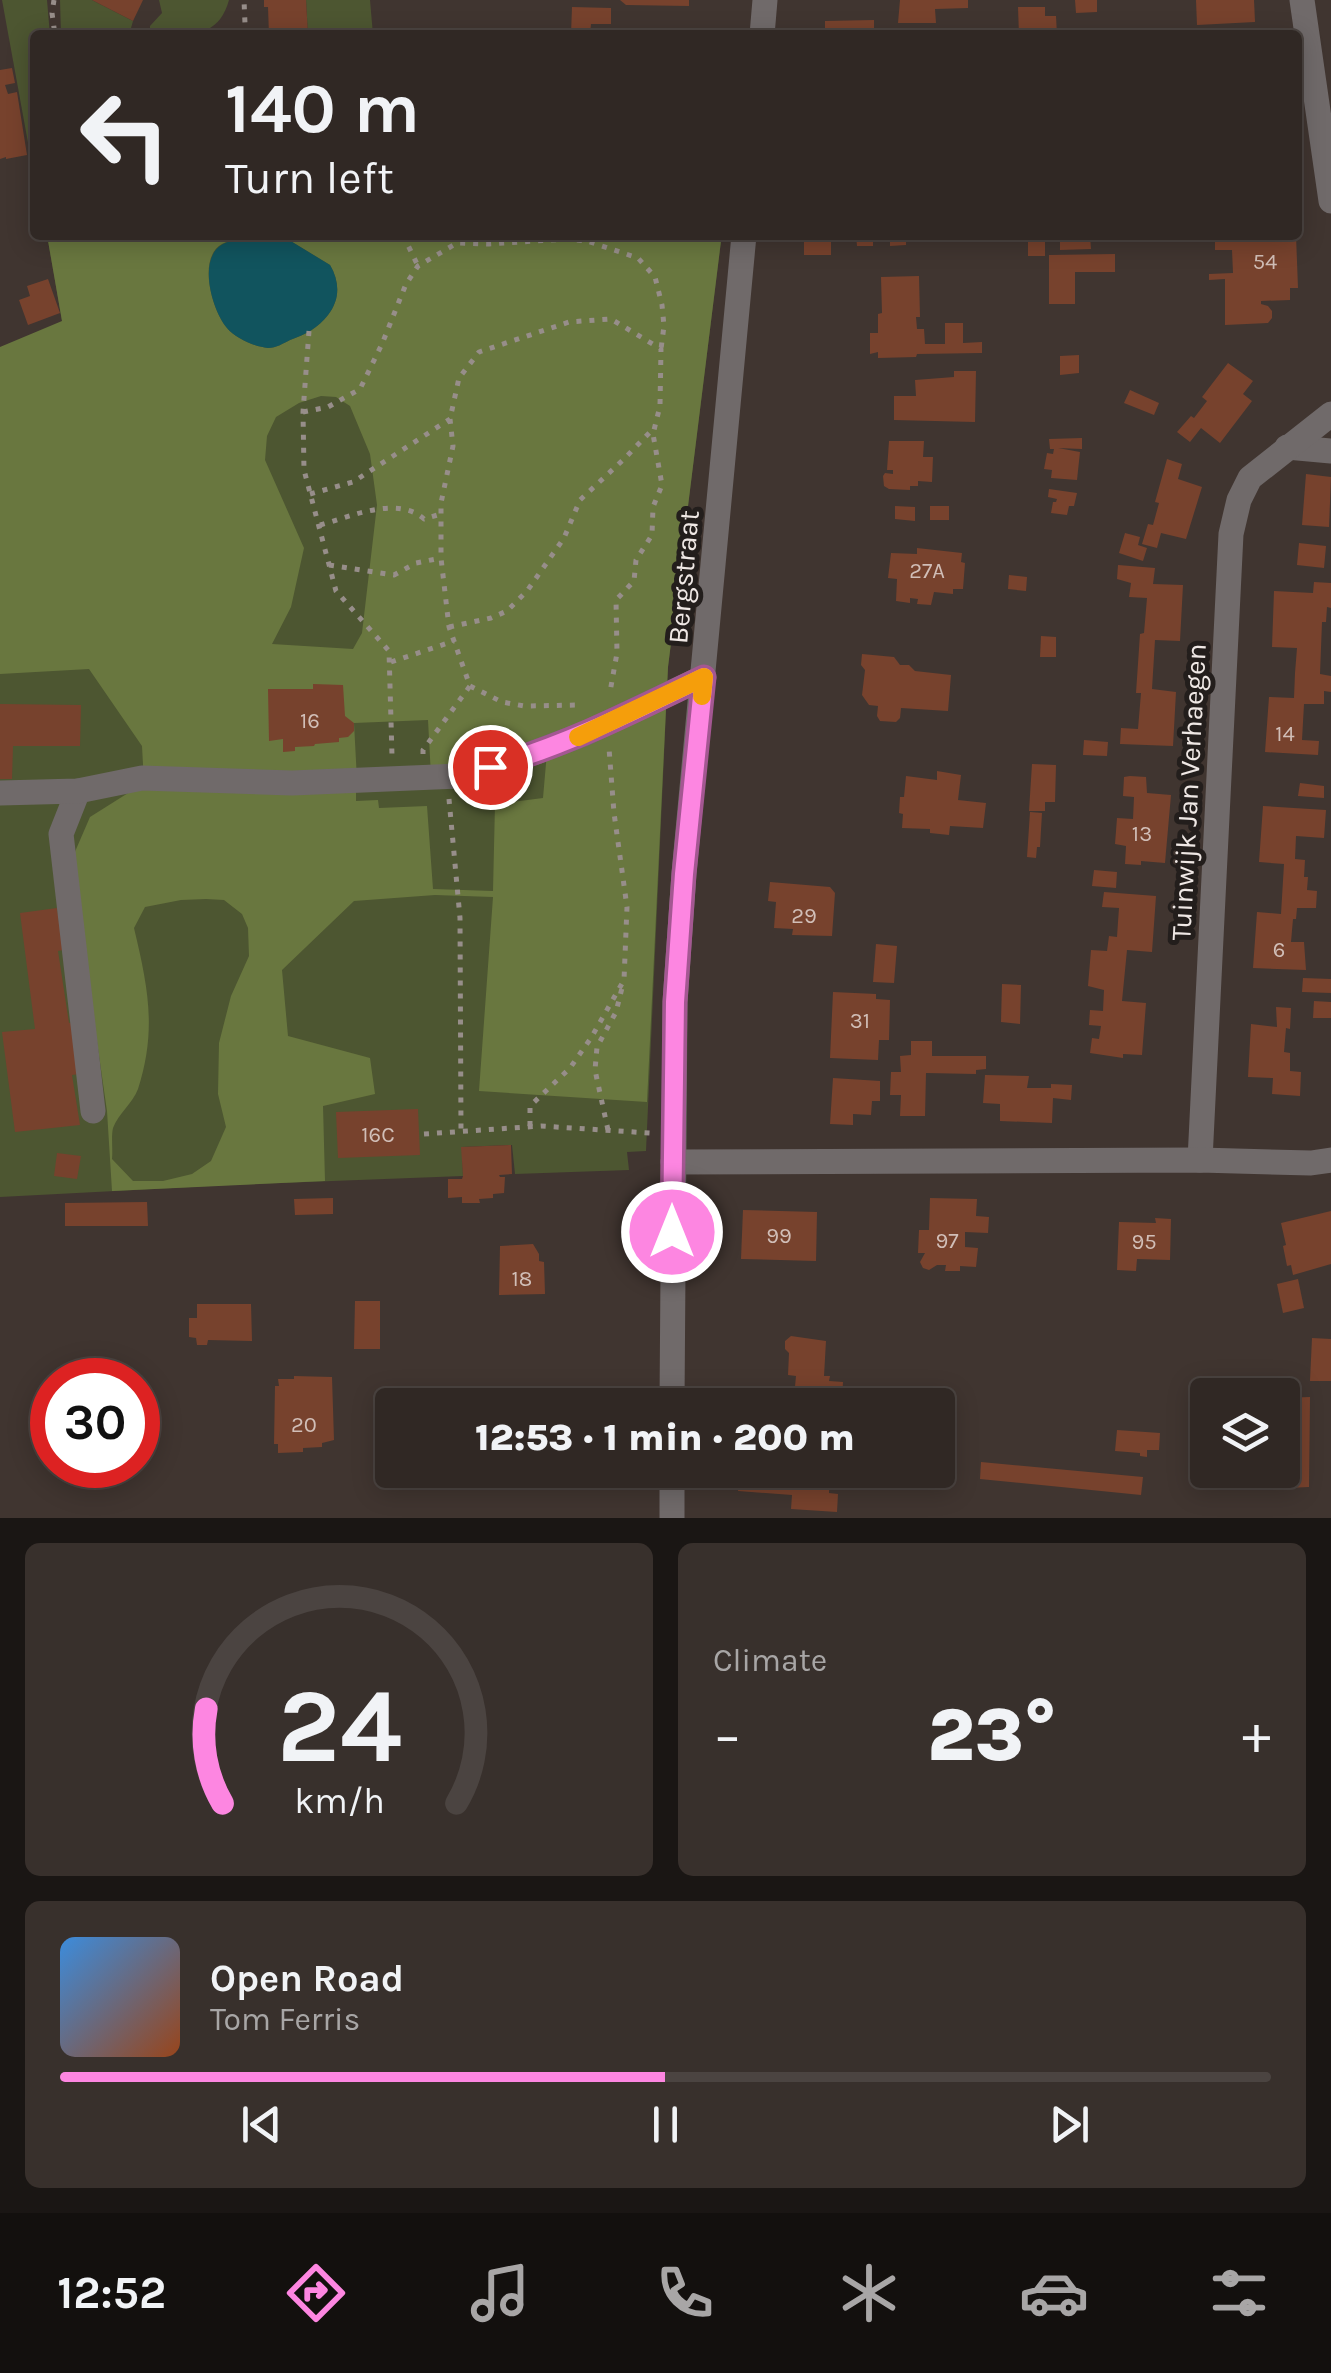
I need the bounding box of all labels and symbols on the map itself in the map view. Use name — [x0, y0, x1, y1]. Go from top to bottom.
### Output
house number: 54 — [1253, 249, 1277, 275]
street label: Bergstraat — [661, 509, 706, 645]
house number: 27A — [909, 558, 945, 584]
street label: Tuinwijk Jan Verhaegen — [1164, 643, 1213, 941]
house number: 16 — [300, 708, 320, 734]
house number: 14 — [1275, 721, 1295, 747]
pin — [448, 725, 533, 810]
house number: 13 — [1132, 821, 1152, 847]
house number: 29 — [791, 903, 817, 929]
house number: 6 — [1273, 937, 1285, 963]
house number: 31 — [850, 1008, 870, 1034]
house number: 16C — [361, 1122, 395, 1148]
position arrow — [620, 1180, 724, 1284]
house number: 99 — [766, 1223, 792, 1249]
house number: 97 — [935, 1228, 959, 1254]
house number: 95 — [1131, 1229, 1157, 1255]
house number: 18 — [512, 1266, 532, 1292]
speed limit sign: 30 — [30, 1358, 160, 1488]
house number: 20 — [291, 1412, 317, 1438]

